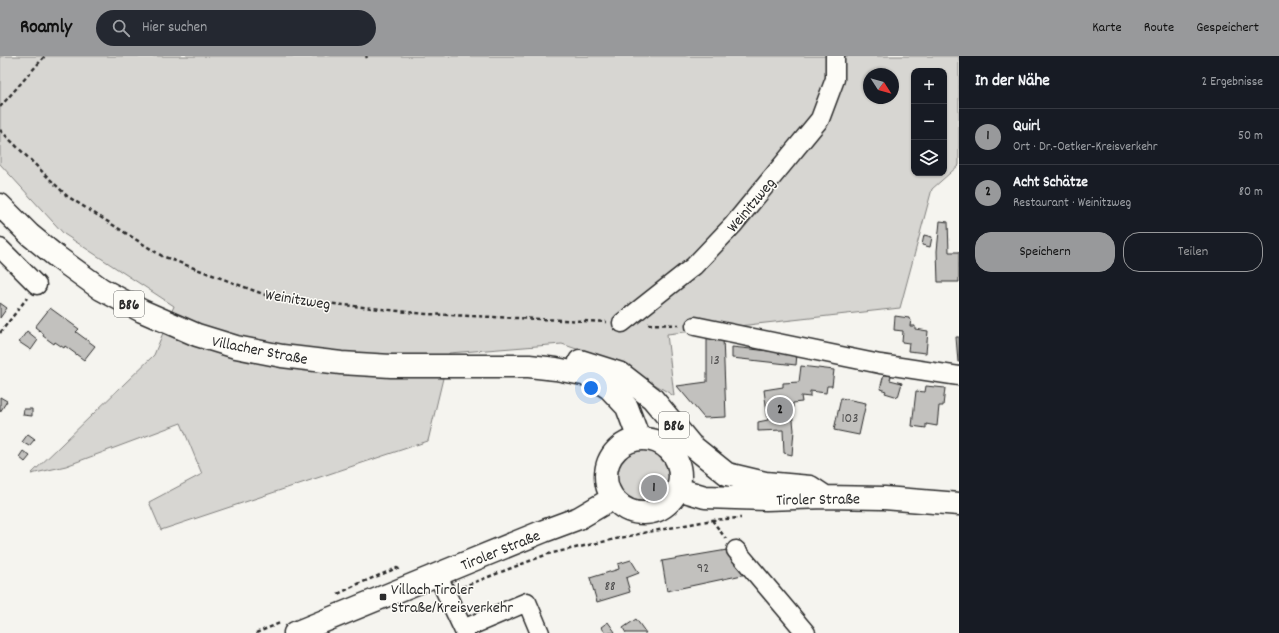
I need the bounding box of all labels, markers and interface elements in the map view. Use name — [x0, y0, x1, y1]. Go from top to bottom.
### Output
search box — [96, 10, 376, 46]
text: Roamly — [20, 15, 72, 42]
icon: search — [110, 17, 132, 39]
text: Hier suchen — [142, 17, 207, 39]
text: Karte — [1092, 18, 1122, 38]
text: Route — [1144, 18, 1174, 38]
text: Gespeichert — [1196, 18, 1259, 38]
north arrow — [863, 68, 899, 104]
map controls — [911, 68, 947, 176]
button: + — [911, 68, 947, 104]
text: In der Nähe — [975, 70, 1050, 94]
text: 2 Ergebnisse — [1202, 73, 1263, 92]
button: − — [911, 104, 947, 140]
text: Quirl — [1013, 116, 1040, 138]
text: 1 — [987, 127, 989, 146]
text: 50 m — [1238, 127, 1263, 146]
text: Ort · Dr.-Oetker-Kreisverkehr — [1013, 138, 1158, 157]
button: layers — [911, 140, 947, 176]
text: Acht Schätze — [1013, 172, 1088, 194]
street label: Weinitzweg — [722, 173, 782, 238]
text: 2 — [985, 183, 991, 202]
text: 80 m — [1239, 183, 1263, 202]
text: Restaurant · Weinitzweg — [1013, 194, 1131, 213]
button: Speichern — [975, 232, 1115, 272]
button: Teilen — [1123, 232, 1263, 272]
street label: Weinitzweg — [263, 284, 332, 317]
road number: B86 — [114, 291, 144, 317]
street label: Villacher Straße — [210, 331, 309, 372]
house number: 13 — [710, 351, 720, 371]
your location — [581, 378, 601, 398]
pin: 2 — [767, 395, 793, 425]
house number: 103 — [842, 409, 858, 429]
road number: B86 — [659, 412, 689, 438]
pin: 1 — [641, 473, 667, 503]
street label: Tiroler Straße — [776, 488, 860, 513]
street label: Tiroler Straße — [458, 525, 544, 578]
house number: 92 — [697, 559, 709, 579]
house number: 88 — [604, 577, 616, 597]
place label: Villach Tiroler Straße/Kreisverkehr — [391, 579, 513, 620]
marker: Villach Tiroler Straße/Kreisverkehr — [378, 592, 388, 602]

